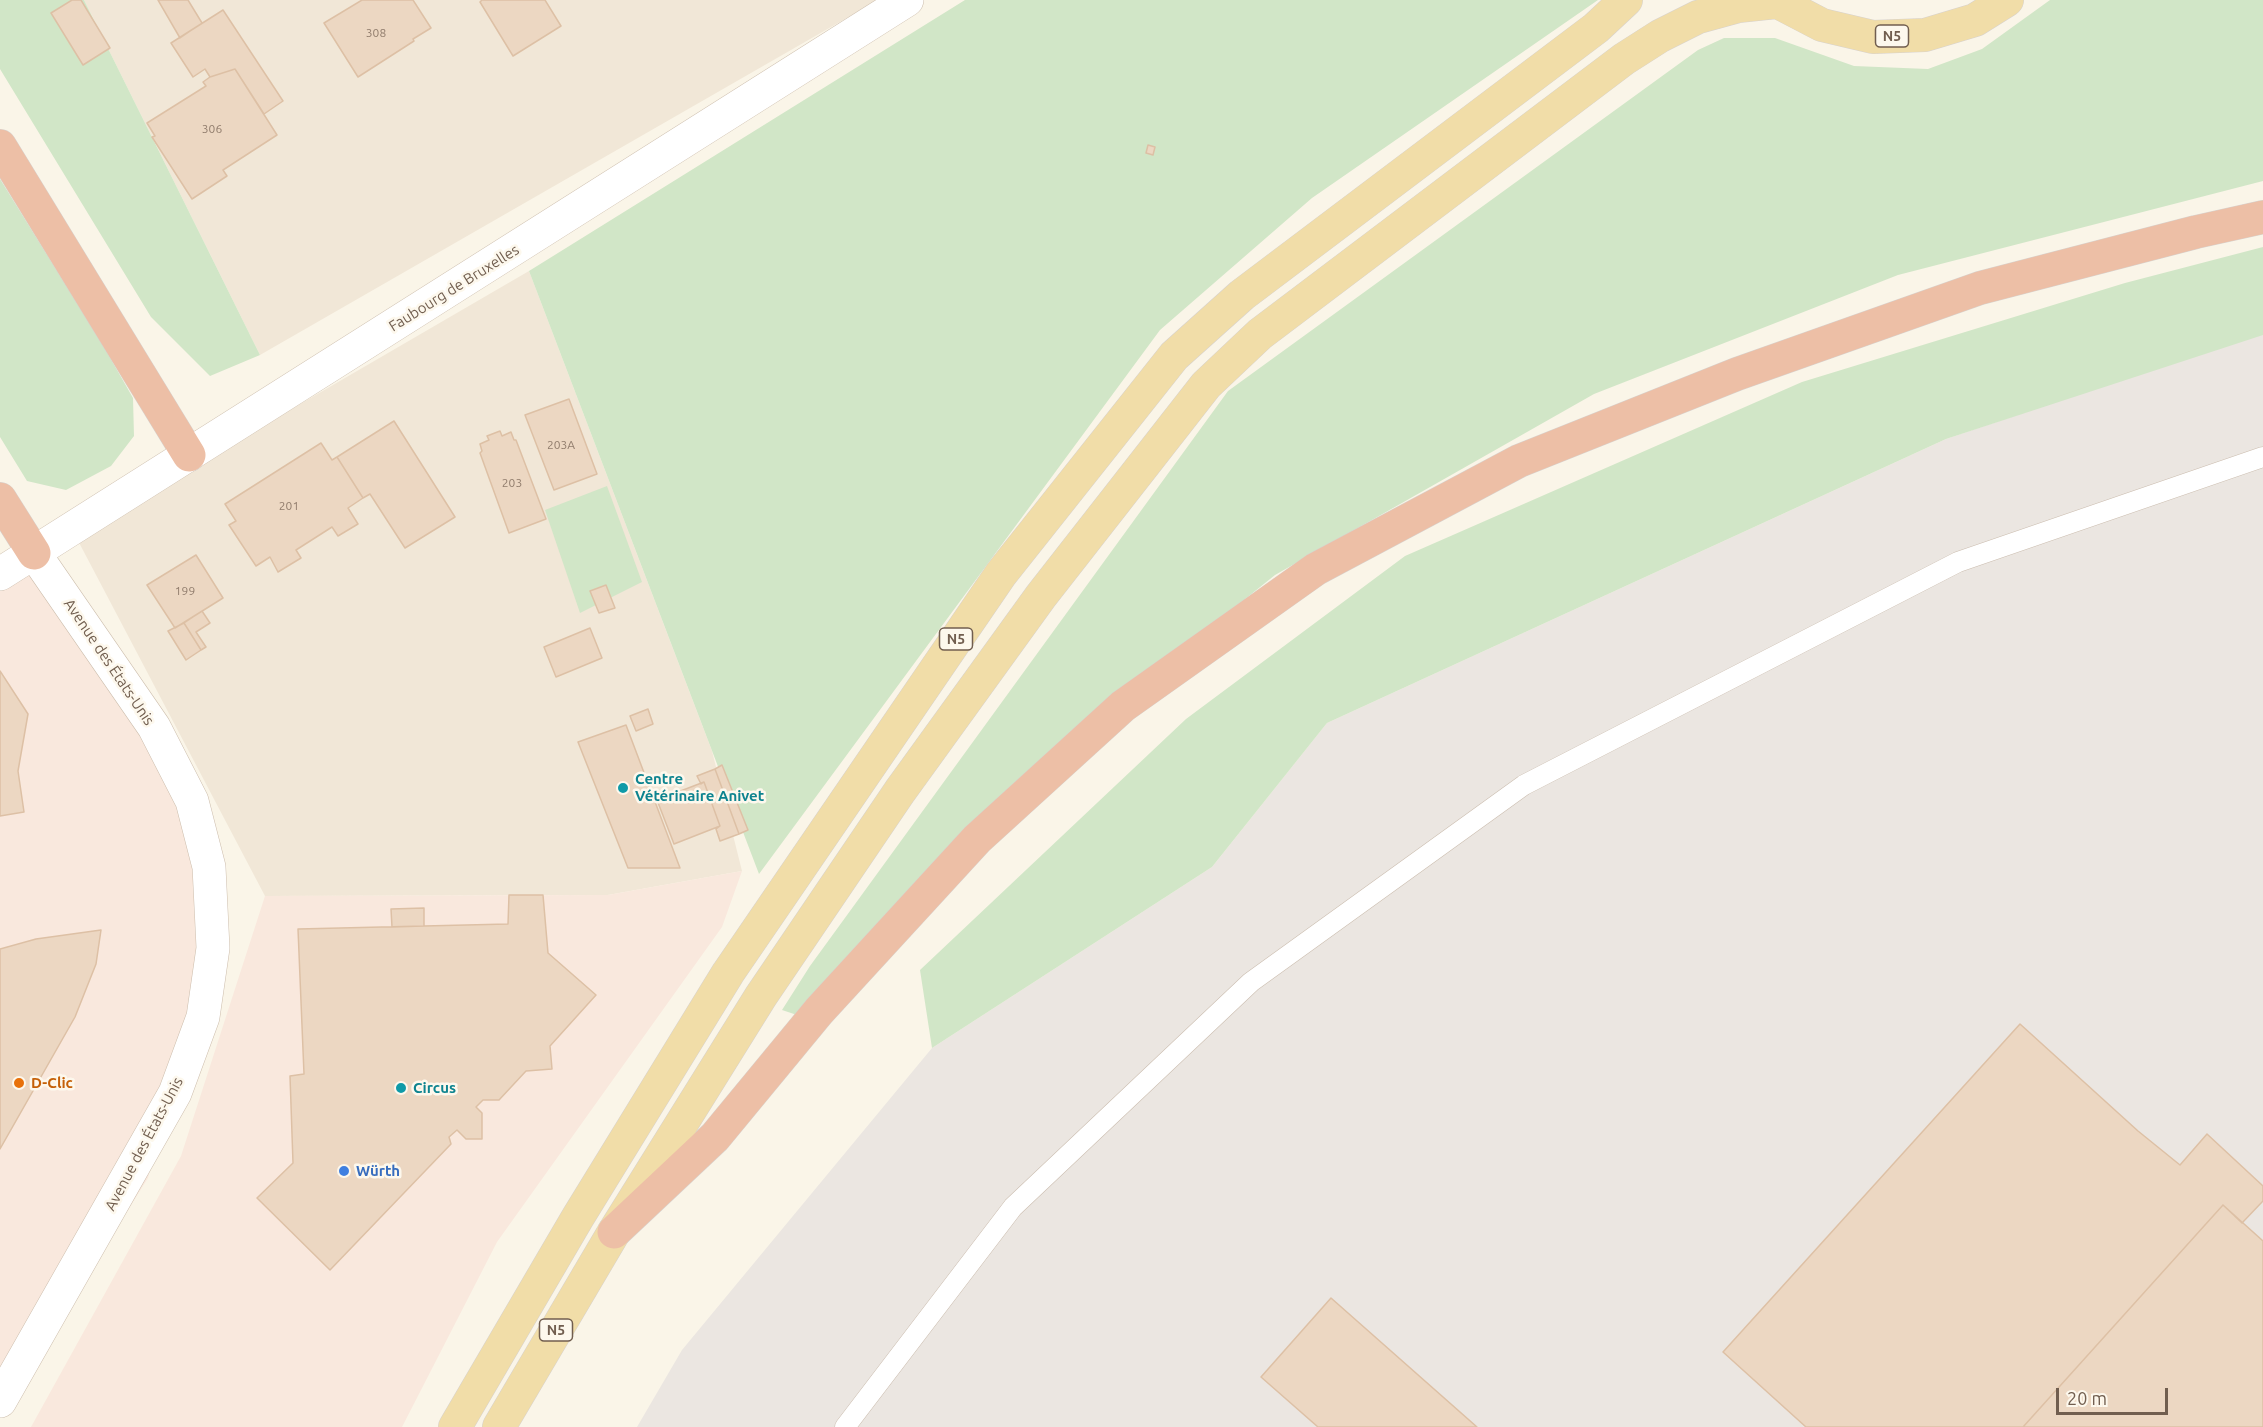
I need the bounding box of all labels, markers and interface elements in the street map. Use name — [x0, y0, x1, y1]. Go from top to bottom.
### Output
road number: N5 — [1876, 25, 1908, 47]
house number: 308 — [366, 26, 386, 40]
house number: 306 — [202, 122, 222, 136]
street label: Faubourg de Bruxelles — [386, 241, 522, 335]
house number: 203A — [547, 438, 575, 452]
house number: 203 — [502, 476, 522, 490]
house number: 201 — [279, 499, 299, 513]
house number: 199 — [175, 584, 195, 598]
street label: Avenue des États-Unis — [60, 595, 158, 729]
road number: N5 — [940, 628, 972, 650]
place label: Centre Vétérinaire Anivet — [635, 770, 764, 805]
marker: Centre Vétérinaire Anivet — [616, 781, 630, 795]
place label: D-Clic — [31, 1074, 73, 1092]
street label: Avenue des États-Unis — [101, 1074, 187, 1214]
marker: D-Clic — [12, 1076, 26, 1090]
place label: Circus — [413, 1079, 456, 1097]
marker: Circus — [394, 1081, 408, 1095]
place label: Würth — [356, 1162, 400, 1180]
marker: Würth — [337, 1164, 351, 1178]
road number: N5 — [540, 1319, 572, 1341]
scale bar — [2059, 1376, 2172, 1414]
text: 20 m — [2067, 1388, 2107, 1408]

